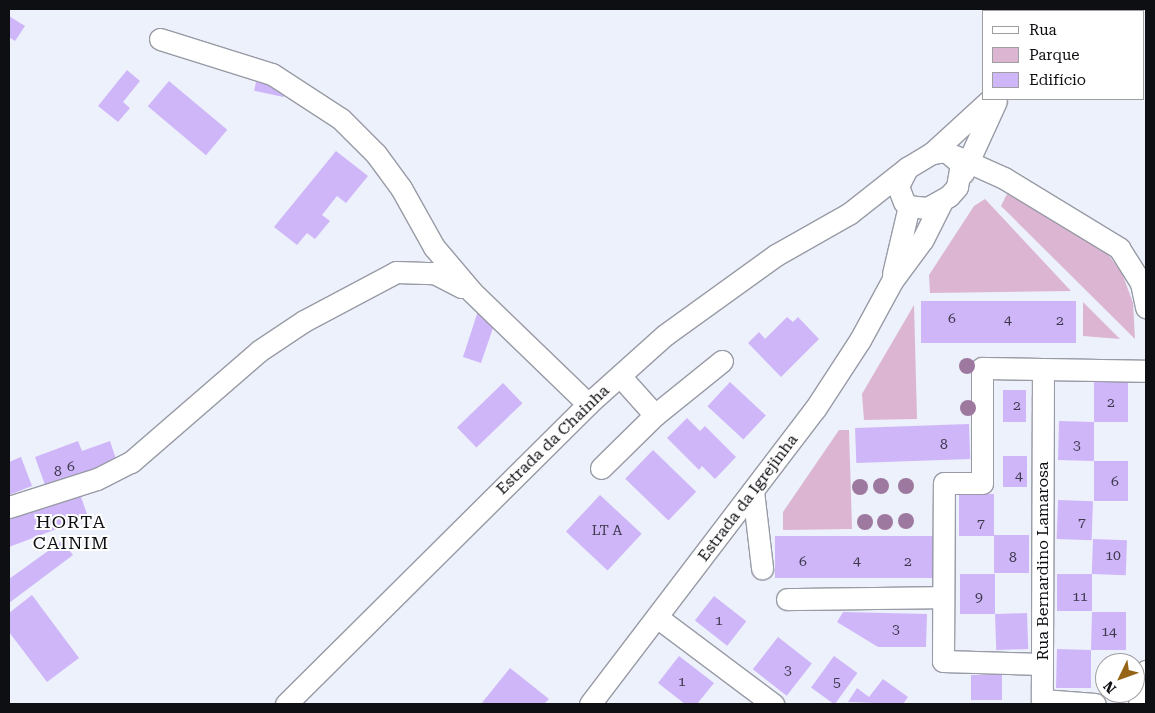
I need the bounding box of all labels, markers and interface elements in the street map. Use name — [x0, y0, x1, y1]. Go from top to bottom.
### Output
legend — [982, 10, 1145, 100]
text: Rua — [1029, 21, 1057, 39]
text: Parque — [1029, 46, 1080, 64]
text: Edifício — [1029, 71, 1086, 89]
house number: 6 — [948, 310, 956, 326]
house number: 4 — [1004, 311, 1012, 327]
house number: 2 — [1056, 312, 1064, 328]
street label: Estrada da Chainha — [493, 381, 613, 499]
house number: 2 — [1107, 394, 1115, 410]
house number: 2 — [1013, 397, 1021, 413]
street label: Estrada da Igrejinha — [694, 431, 802, 565]
house number: 8 — [940, 436, 948, 452]
house number: 3 — [1073, 437, 1081, 453]
house number: 6 — [67, 458, 75, 474]
street label: Rua Bernardino Lamarosa — [1033, 461, 1053, 661]
house number: 8 — [54, 463, 62, 479]
house number: 4 — [1015, 467, 1023, 483]
house number: 6 — [1111, 473, 1119, 489]
district label: HORTA CAINIM — [32, 512, 110, 554]
house number: 7 — [1078, 514, 1086, 530]
house number: 7 — [977, 515, 985, 531]
house number: LT A — [592, 522, 622, 538]
house number: 10 — [1105, 547, 1121, 563]
house number: 8 — [1009, 549, 1017, 565]
house number: 4 — [853, 552, 861, 568]
house number: 6 — [799, 553, 807, 569]
house number: 2 — [904, 553, 912, 569]
house number: 11 — [1072, 588, 1088, 604]
house number: 9 — [975, 589, 983, 605]
house number: 1 — [715, 612, 723, 628]
house number: 3 — [892, 621, 900, 637]
house number: 14 — [1101, 623, 1117, 639]
north arrow — [1095, 653, 1145, 703]
house number: 3 — [784, 662, 792, 678]
house number: 1 — [678, 673, 686, 689]
house number: 5 — [833, 674, 841, 690]
text: N — [1100, 678, 1119, 697]

